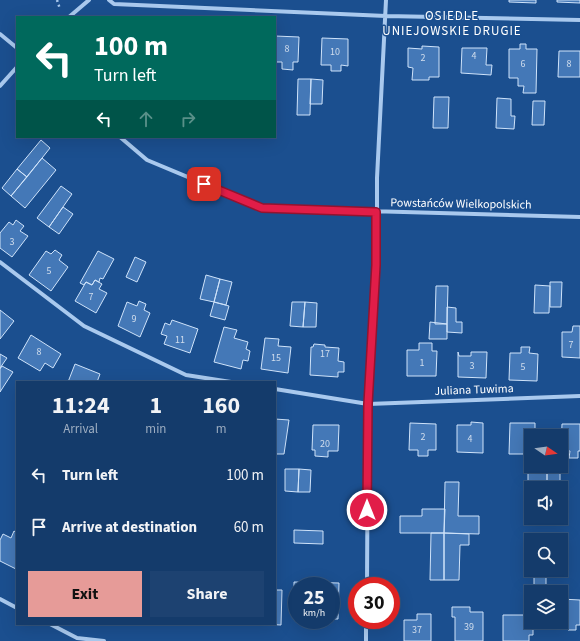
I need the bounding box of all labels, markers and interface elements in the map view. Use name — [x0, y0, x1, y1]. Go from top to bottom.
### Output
district label: OSIEDLE UNIEJOWSKIE DRUGIE — [382, 7, 522, 40]
text: 100 m — [94, 26, 168, 66]
icon: left — [28, 32, 80, 84]
house number: 8 — [285, 42, 290, 56]
house number: 10 — [330, 45, 340, 59]
house number: 4 — [472, 49, 477, 63]
house number: 2 — [421, 51, 426, 65]
house number: 6 — [521, 57, 526, 71]
house number: 8 — [567, 57, 572, 71]
text: Turn left — [94, 63, 156, 88]
icon: left — [93, 108, 115, 130]
icon: ahead — [135, 108, 157, 130]
icon: right — [177, 108, 199, 130]
pin — [187, 167, 221, 201]
icon: arrive — [193, 173, 215, 195]
street label: Powstańców Wielkopolskich — [390, 194, 532, 214]
house number: 3 — [10, 235, 15, 249]
house number: 5 — [47, 264, 52, 278]
house number: 7 — [89, 290, 94, 304]
house number: 9 — [132, 312, 137, 326]
house number: 11 — [175, 333, 185, 347]
house number: 7 — [569, 338, 574, 352]
house number: 8 — [37, 345, 42, 359]
house number: 17 — [320, 347, 330, 361]
house number: 15 — [271, 351, 281, 365]
house number: 1 — [420, 356, 425, 370]
house number: 3 — [470, 359, 475, 373]
house number: 5 — [521, 360, 526, 374]
street label: Juliana Tuwima — [434, 380, 514, 400]
text: 11:24 — [52, 388, 110, 423]
text: 1 — [150, 388, 162, 423]
text: 160 — [202, 388, 240, 423]
text: Arrival — [63, 420, 98, 438]
text: min — [145, 420, 166, 438]
text: m — [216, 420, 227, 438]
north arrow — [524, 429, 568, 473]
map controls — [524, 429, 568, 629]
house number: 2 — [421, 430, 426, 444]
house number: 4 — [468, 432, 473, 446]
house number: 20 — [320, 437, 330, 451]
icon: left — [28, 464, 50, 486]
text: Turn left — [62, 465, 118, 486]
text: 100 m — [226, 465, 264, 486]
button: sound — [524, 481, 568, 525]
position arrow — [346, 489, 388, 531]
icon: arrive — [28, 516, 50, 538]
text: Arrive at destination — [62, 517, 197, 538]
text: 60 m — [234, 517, 264, 538]
button: search — [524, 533, 568, 577]
button: Exit — [28, 571, 142, 617]
button: Share — [150, 571, 264, 617]
speed limit sign: 30 — [348, 577, 400, 629]
text: 25 — [303, 584, 325, 612]
button: layers — [524, 585, 568, 629]
text: km/h — [303, 606, 325, 620]
house number: 39 — [464, 620, 474, 634]
house number: 37 — [412, 623, 422, 637]

